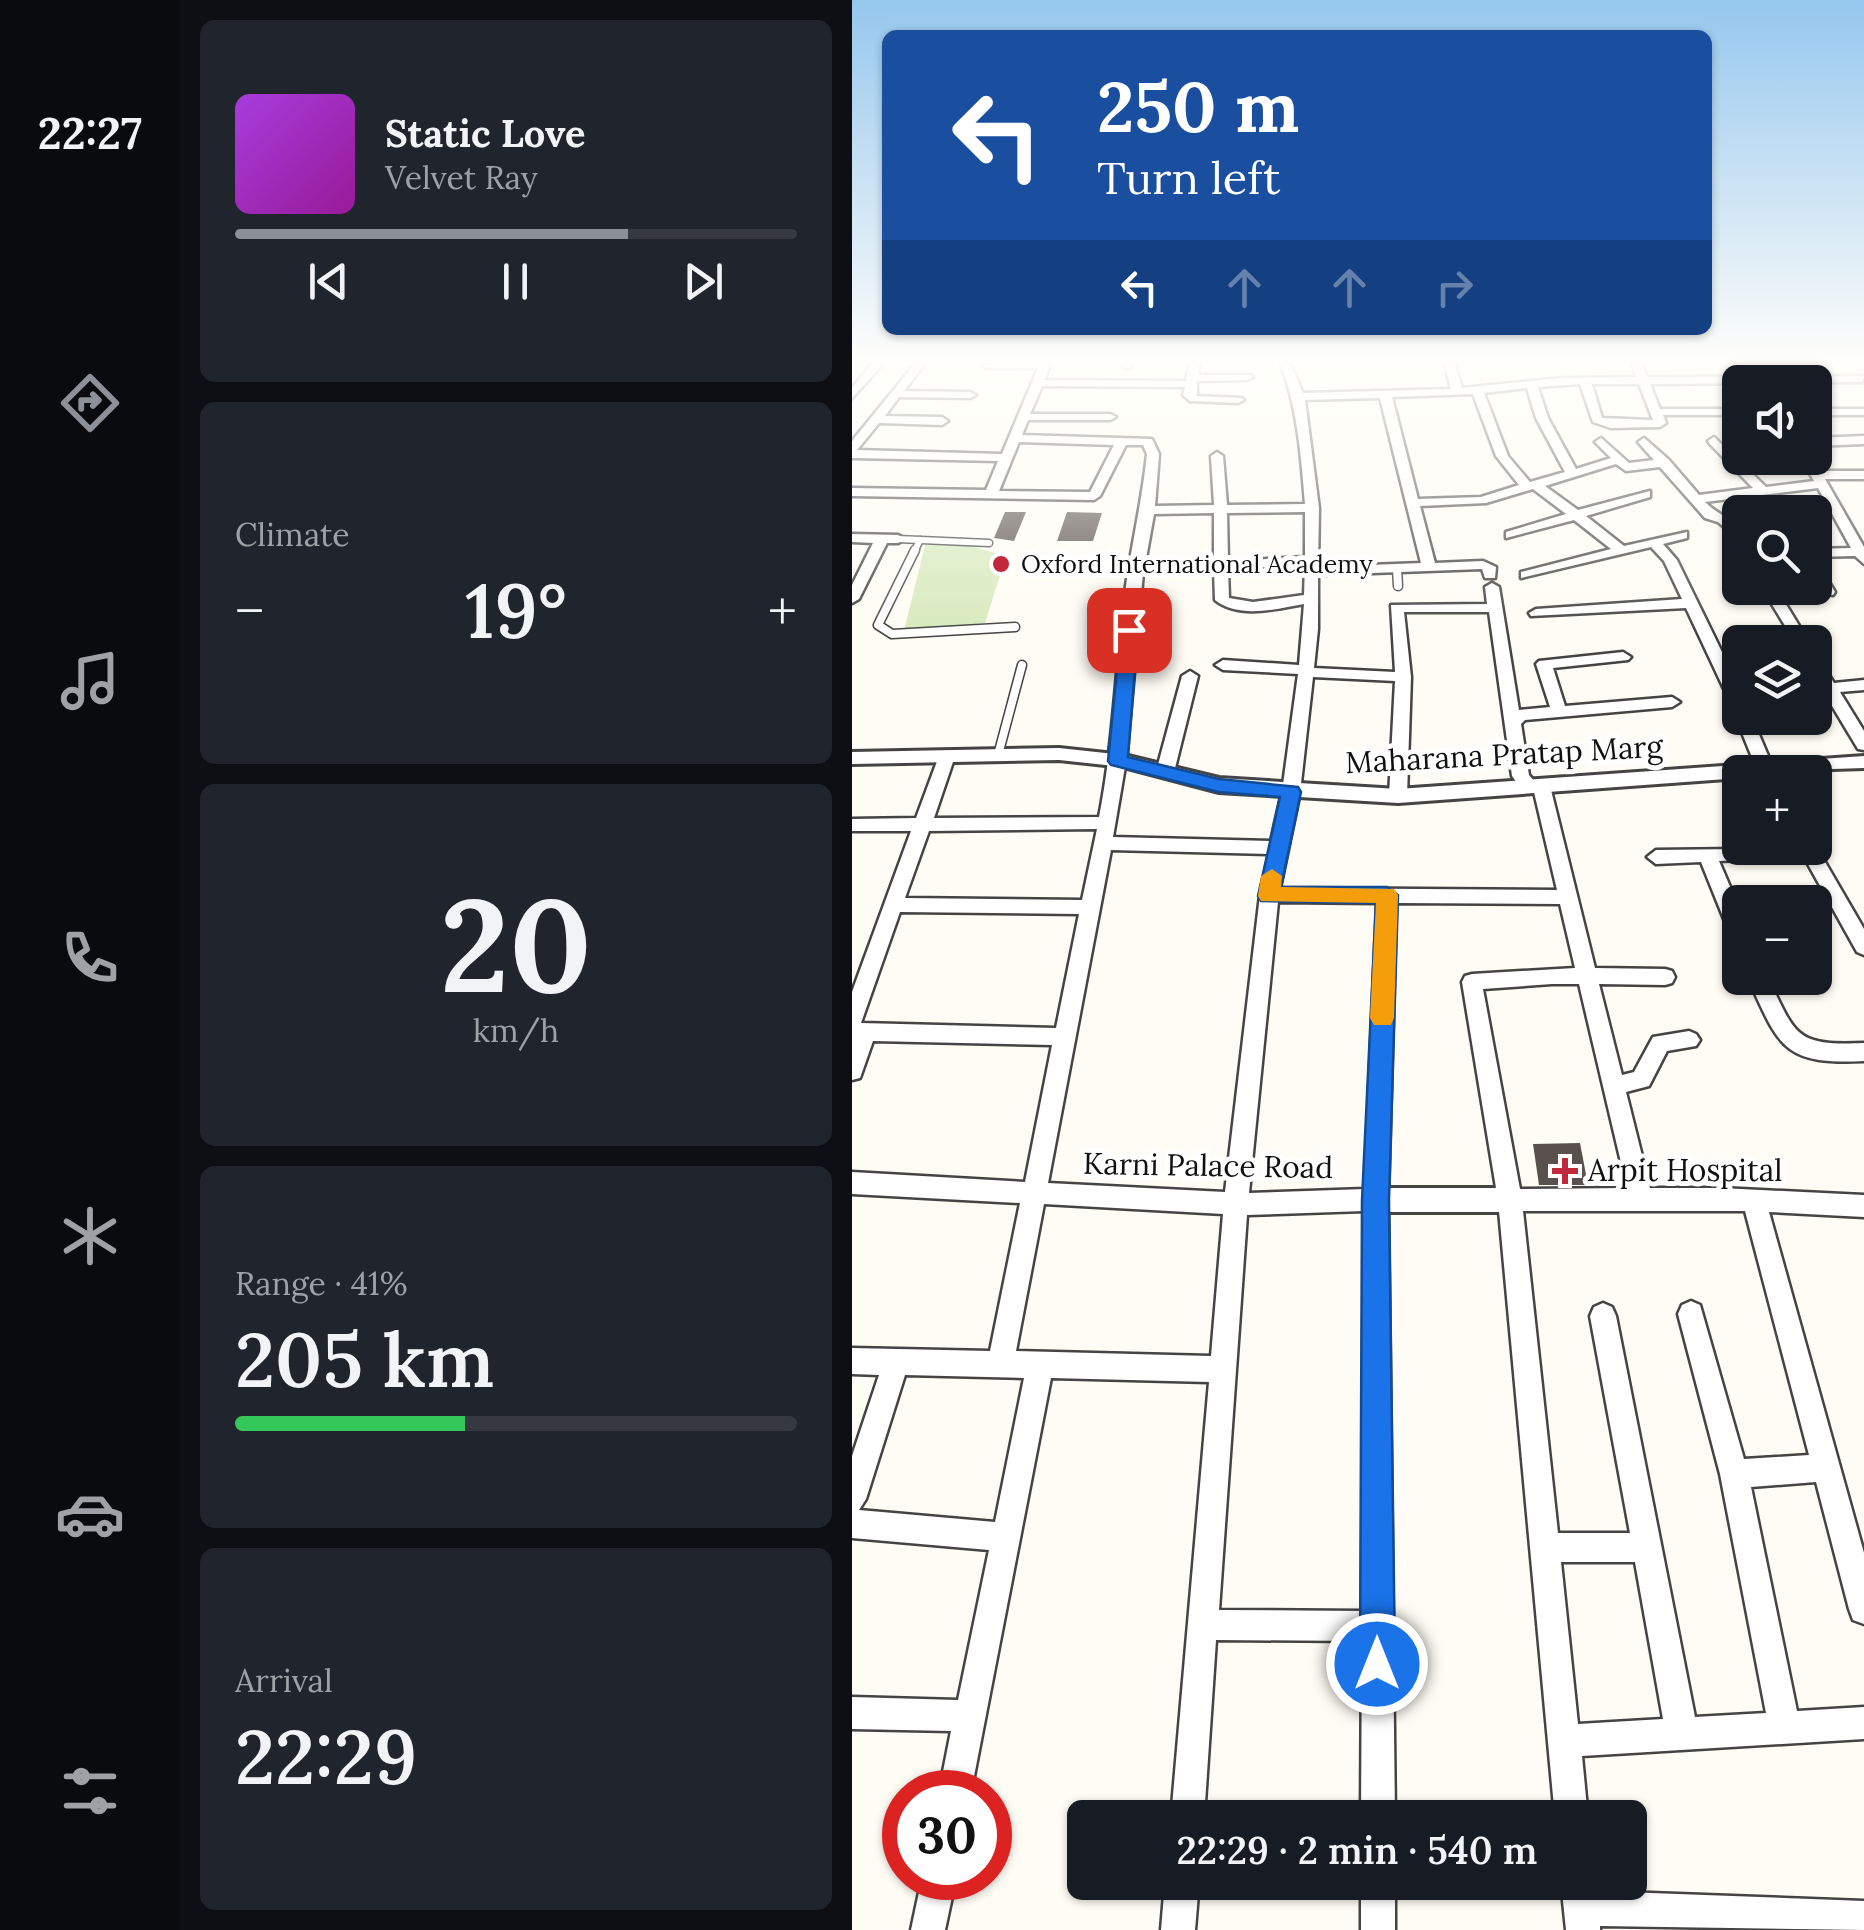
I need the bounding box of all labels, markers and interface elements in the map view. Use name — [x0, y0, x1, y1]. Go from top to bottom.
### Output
text: 250 m — [1097, 62, 1299, 151]
icon: left — [932, 70, 1062, 200]
text: 22:27 — [38, 104, 142, 161]
text: Static Love — [385, 109, 585, 157]
text: Turn left — [1097, 149, 1280, 206]
text: Velvet Ray — [385, 157, 538, 198]
icon: previous — [301, 254, 356, 309]
icon: pause — [488, 254, 543, 309]
icon: next — [676, 254, 731, 309]
icon: left — [1112, 260, 1167, 315]
icon: ahead — [1217, 260, 1272, 315]
icon: ahead — [1322, 260, 1377, 315]
icon: right — [1427, 260, 1482, 315]
map controls — [1722, 365, 1832, 995]
button: sound — [1722, 365, 1832, 475]
icon: directions — [55, 368, 125, 438]
button: search — [1722, 495, 1832, 605]
text: Climate — [235, 514, 350, 555]
place label: Oxford International Academy — [1021, 548, 1373, 580]
marker: Oxford International Academy — [990, 553, 1012, 575]
text: 19° — [465, 563, 567, 659]
text: − — [235, 576, 264, 646]
text: + — [768, 576, 797, 646]
pin — [1087, 588, 1172, 673]
icon: arrive — [1102, 603, 1157, 658]
button: layers — [1722, 625, 1832, 735]
icon: music — [55, 646, 125, 716]
street label: Maharana Pratap Marg — [1344, 727, 1665, 782]
button: + — [1722, 755, 1832, 865]
text: 20 — [440, 861, 592, 1028]
button: − — [1722, 885, 1832, 995]
icon: phone — [55, 923, 125, 993]
text: km/h — [473, 1010, 559, 1051]
street label: Karni Palace Road — [1083, 1144, 1333, 1186]
place label: Arpit Hospital — [1587, 1151, 1782, 1189]
marker: Arpit Hospital — [1552, 1158, 1578, 1184]
icon: climate — [55, 1201, 125, 1271]
text: Range · 41% — [235, 1263, 408, 1304]
text: 205 km — [235, 1312, 494, 1408]
icon: car — [55, 1479, 125, 1549]
position arrow — [1325, 1612, 1429, 1716]
text: Arrival — [235, 1660, 333, 1701]
text: 22:29 — [235, 1709, 417, 1805]
icon: filters — [55, 1756, 125, 1826]
speed limit sign: 30 — [882, 1770, 1012, 1900]
text: 22:29 · 2 min · 540 m — [1177, 1826, 1537, 1874]

